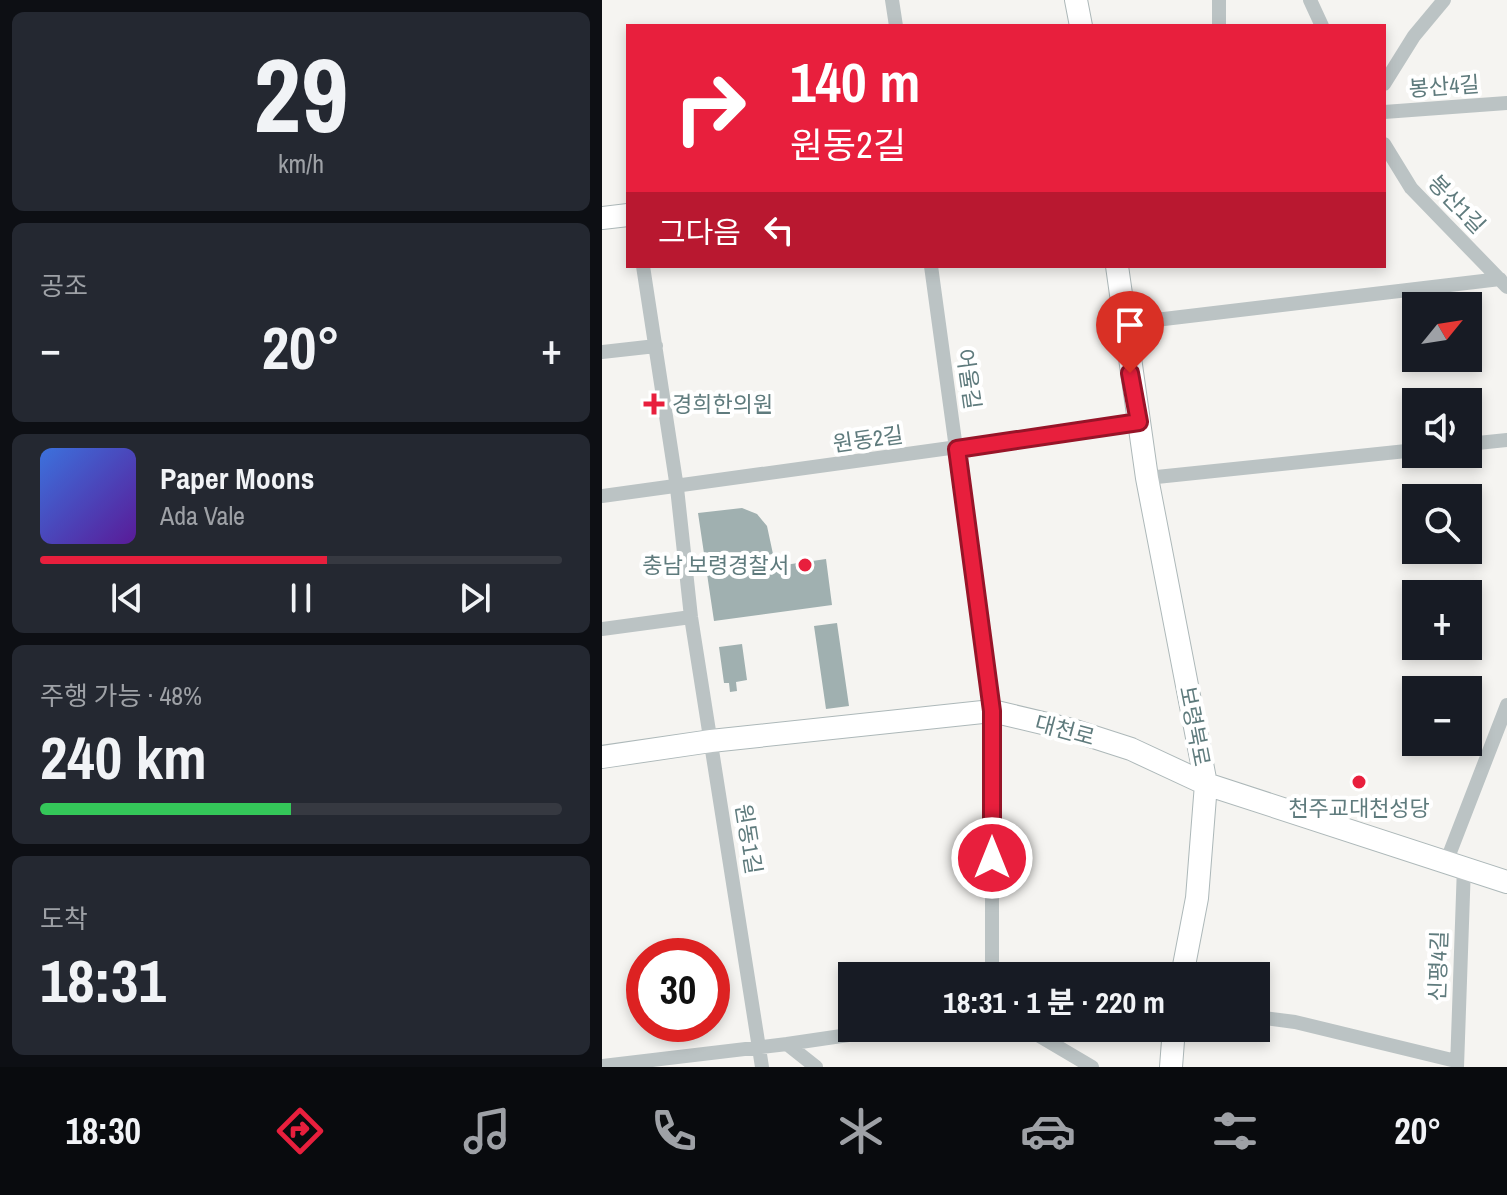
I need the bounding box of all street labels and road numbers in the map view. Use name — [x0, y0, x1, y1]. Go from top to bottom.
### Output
street label: 봉산4길 — [1408, 69, 1480, 103]
street label: 봉산1길 — [1422, 168, 1492, 240]
street label: 어울길 — [950, 347, 988, 411]
street label: 원동2길 — [831, 419, 905, 459]
street label: 보령북로 — [1173, 683, 1217, 769]
street label: 대천로 — [1032, 708, 1098, 752]
street label: 원동1길 — [729, 802, 769, 876]
street label: 신평4길 — [1422, 930, 1454, 1002]

